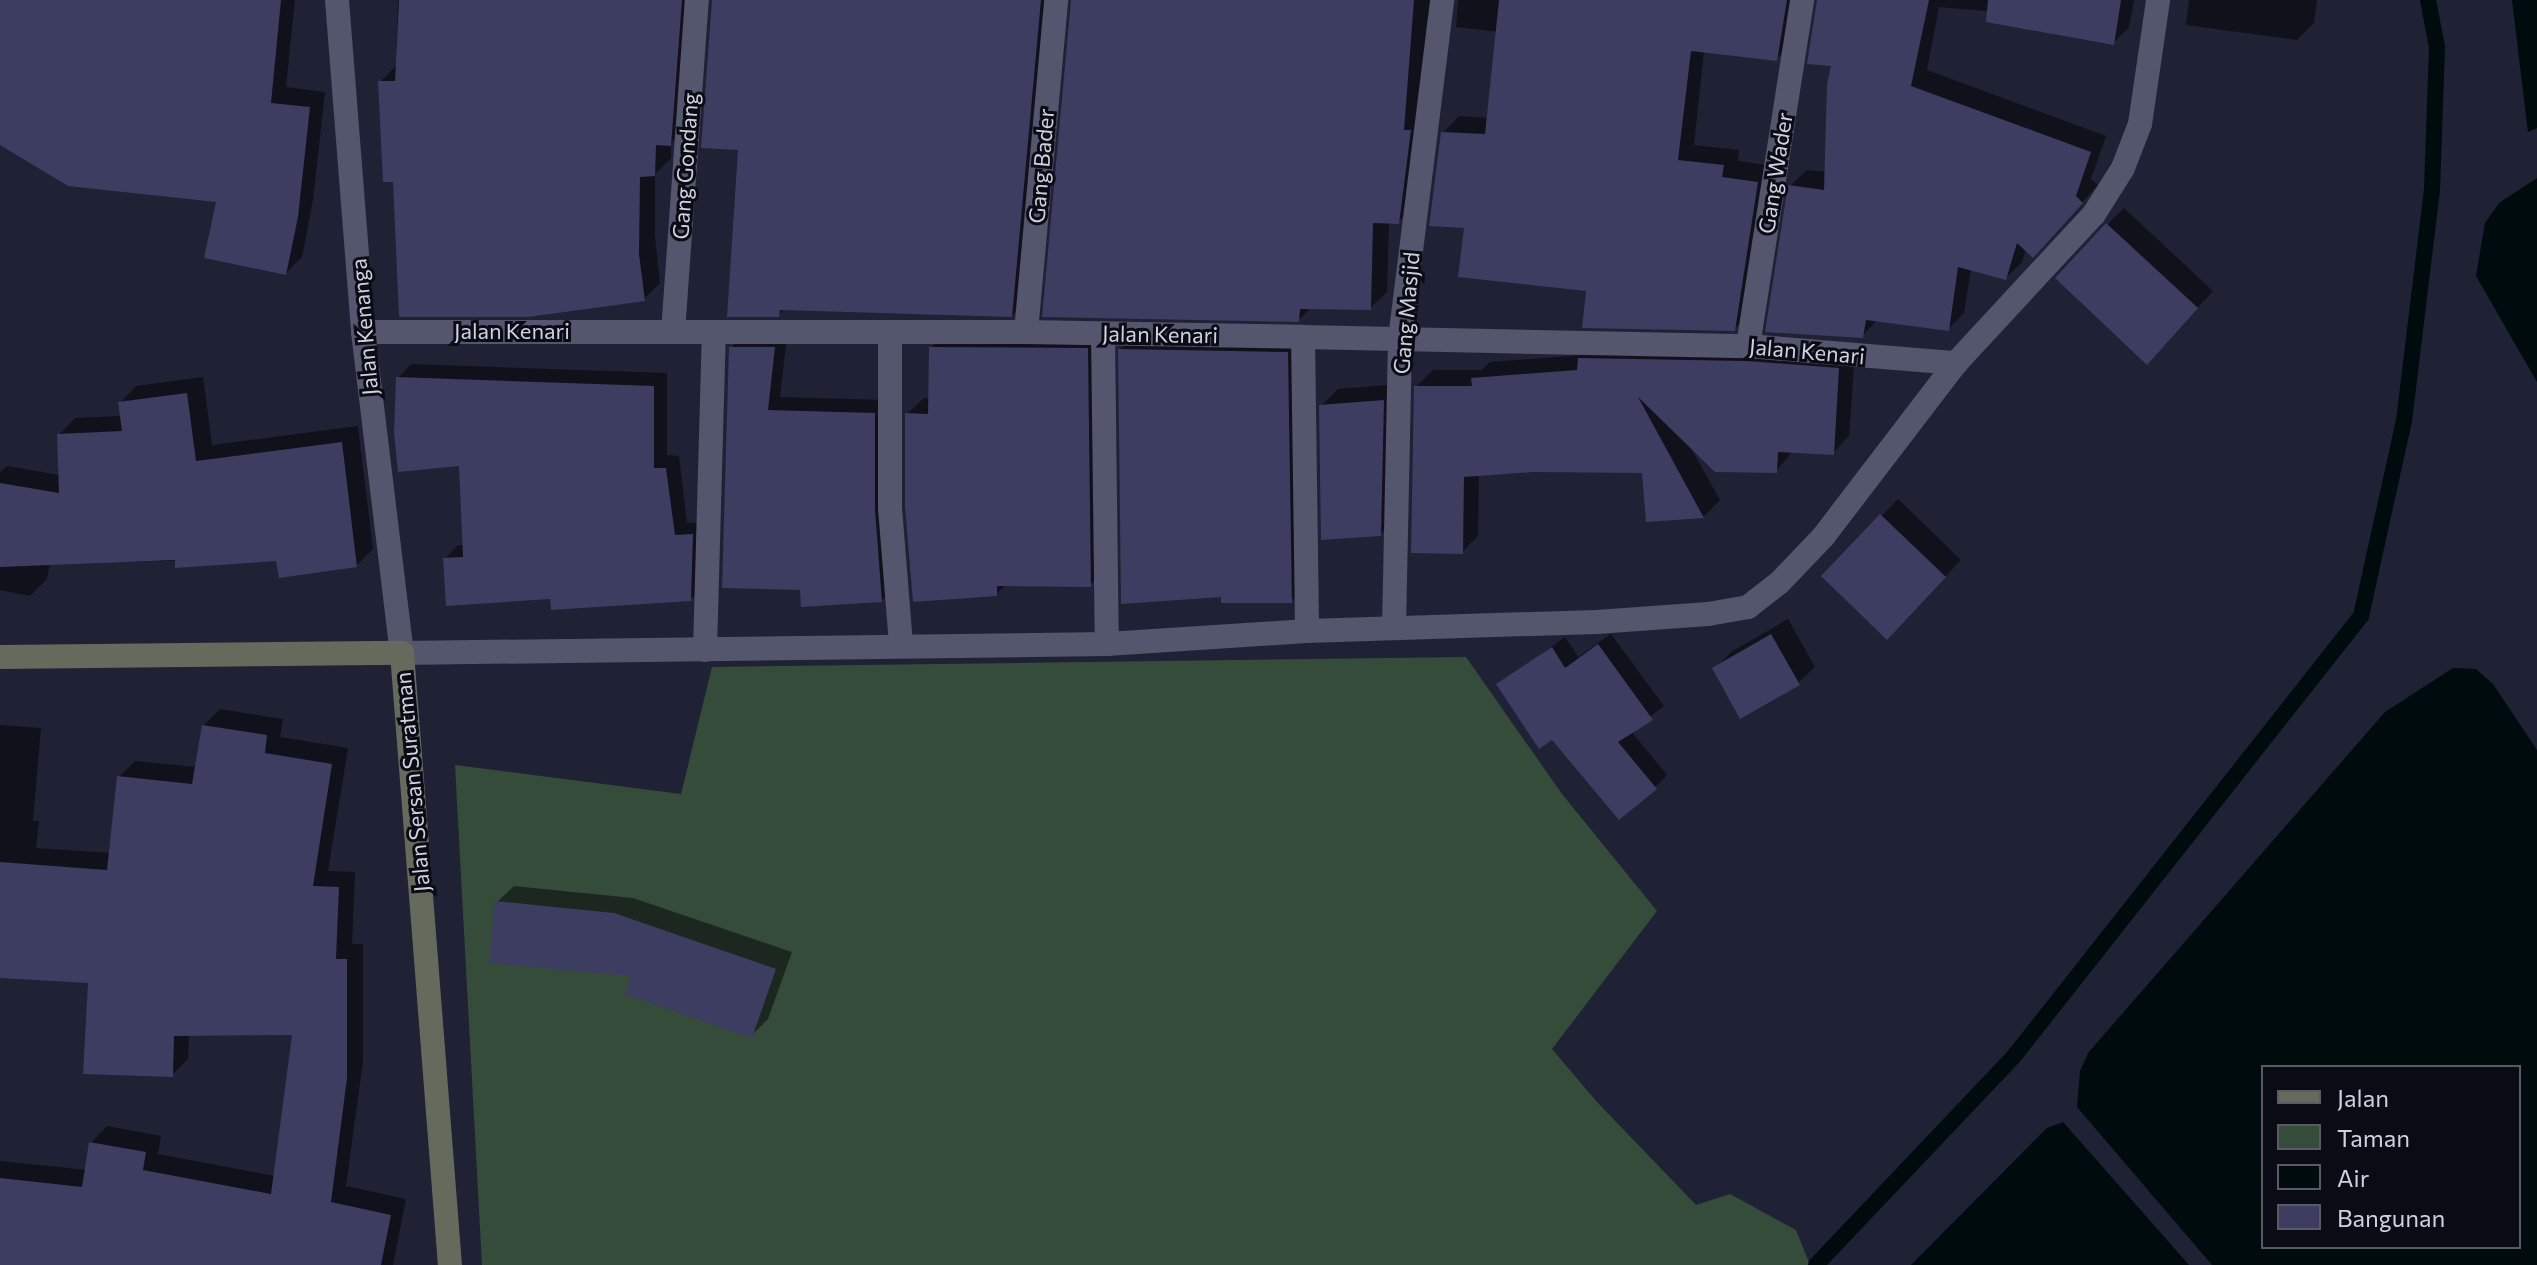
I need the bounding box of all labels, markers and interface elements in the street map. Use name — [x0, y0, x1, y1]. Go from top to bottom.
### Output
street label: Gang Gondang — [667, 92, 703, 240]
street label: Gang Bader — [1023, 107, 1059, 225]
street label: Gang Wader — [1752, 111, 1798, 235]
street label: Gang Masjid — [1388, 251, 1424, 375]
street label: Jalan Kenanga — [345, 257, 383, 397]
street label: Jalan Kenari — [454, 318, 570, 344]
street label: Jalan Kenari — [1102, 320, 1218, 348]
street label: Jalan Kenari — [1748, 333, 1866, 369]
street label: Jalan Sersan Suratman — [389, 671, 435, 893]
legend — [2261, 1065, 2521, 1249]
text: Jalan — [2337, 1083, 2389, 1112]
text: Taman — [2337, 1123, 2410, 1152]
text: Air — [2337, 1163, 2369, 1192]
text: Bangunan — [2337, 1203, 2445, 1232]

